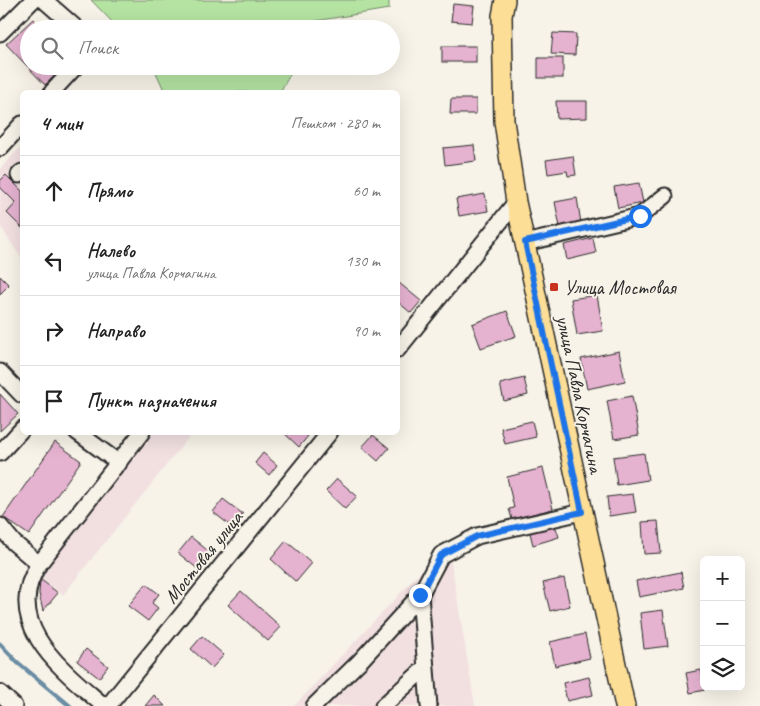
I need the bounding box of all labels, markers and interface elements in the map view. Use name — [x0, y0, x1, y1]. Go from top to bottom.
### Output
search box — [20, 20, 400, 75]
icon: search — [38, 34, 66, 62]
text: Поиск — [78, 36, 118, 60]
text: 4 мин — [40, 110, 83, 136]
text: Пешком · 280 m — [291, 113, 380, 133]
icon: ahead — [40, 177, 68, 205]
text: Прямо — [87, 179, 132, 203]
text: 60 m — [353, 181, 380, 201]
route start — [629, 205, 652, 228]
text: Налево — [87, 239, 135, 263]
icon: left — [40, 247, 68, 275]
text: 130 m — [346, 251, 380, 271]
text: улица Павла Корчагина — [87, 263, 215, 283]
place label: Улица Мостовая — [564, 275, 678, 300]
marker: Улица Мостовая — [548, 281, 560, 293]
street label: улица Павла Корчагина — [550, 312, 609, 477]
icon: right — [40, 317, 68, 345]
text: Направо — [87, 319, 145, 343]
text: 90 m — [353, 321, 380, 341]
icon: arrive — [40, 387, 68, 415]
text: Пункт назначения — [87, 389, 216, 413]
street label: Мостовая улица — [159, 505, 249, 609]
map controls — [700, 556, 745, 691]
button: + — [700, 556, 745, 601]
route end — [409, 584, 432, 607]
button: − — [700, 601, 745, 646]
button: layers — [700, 646, 745, 691]

